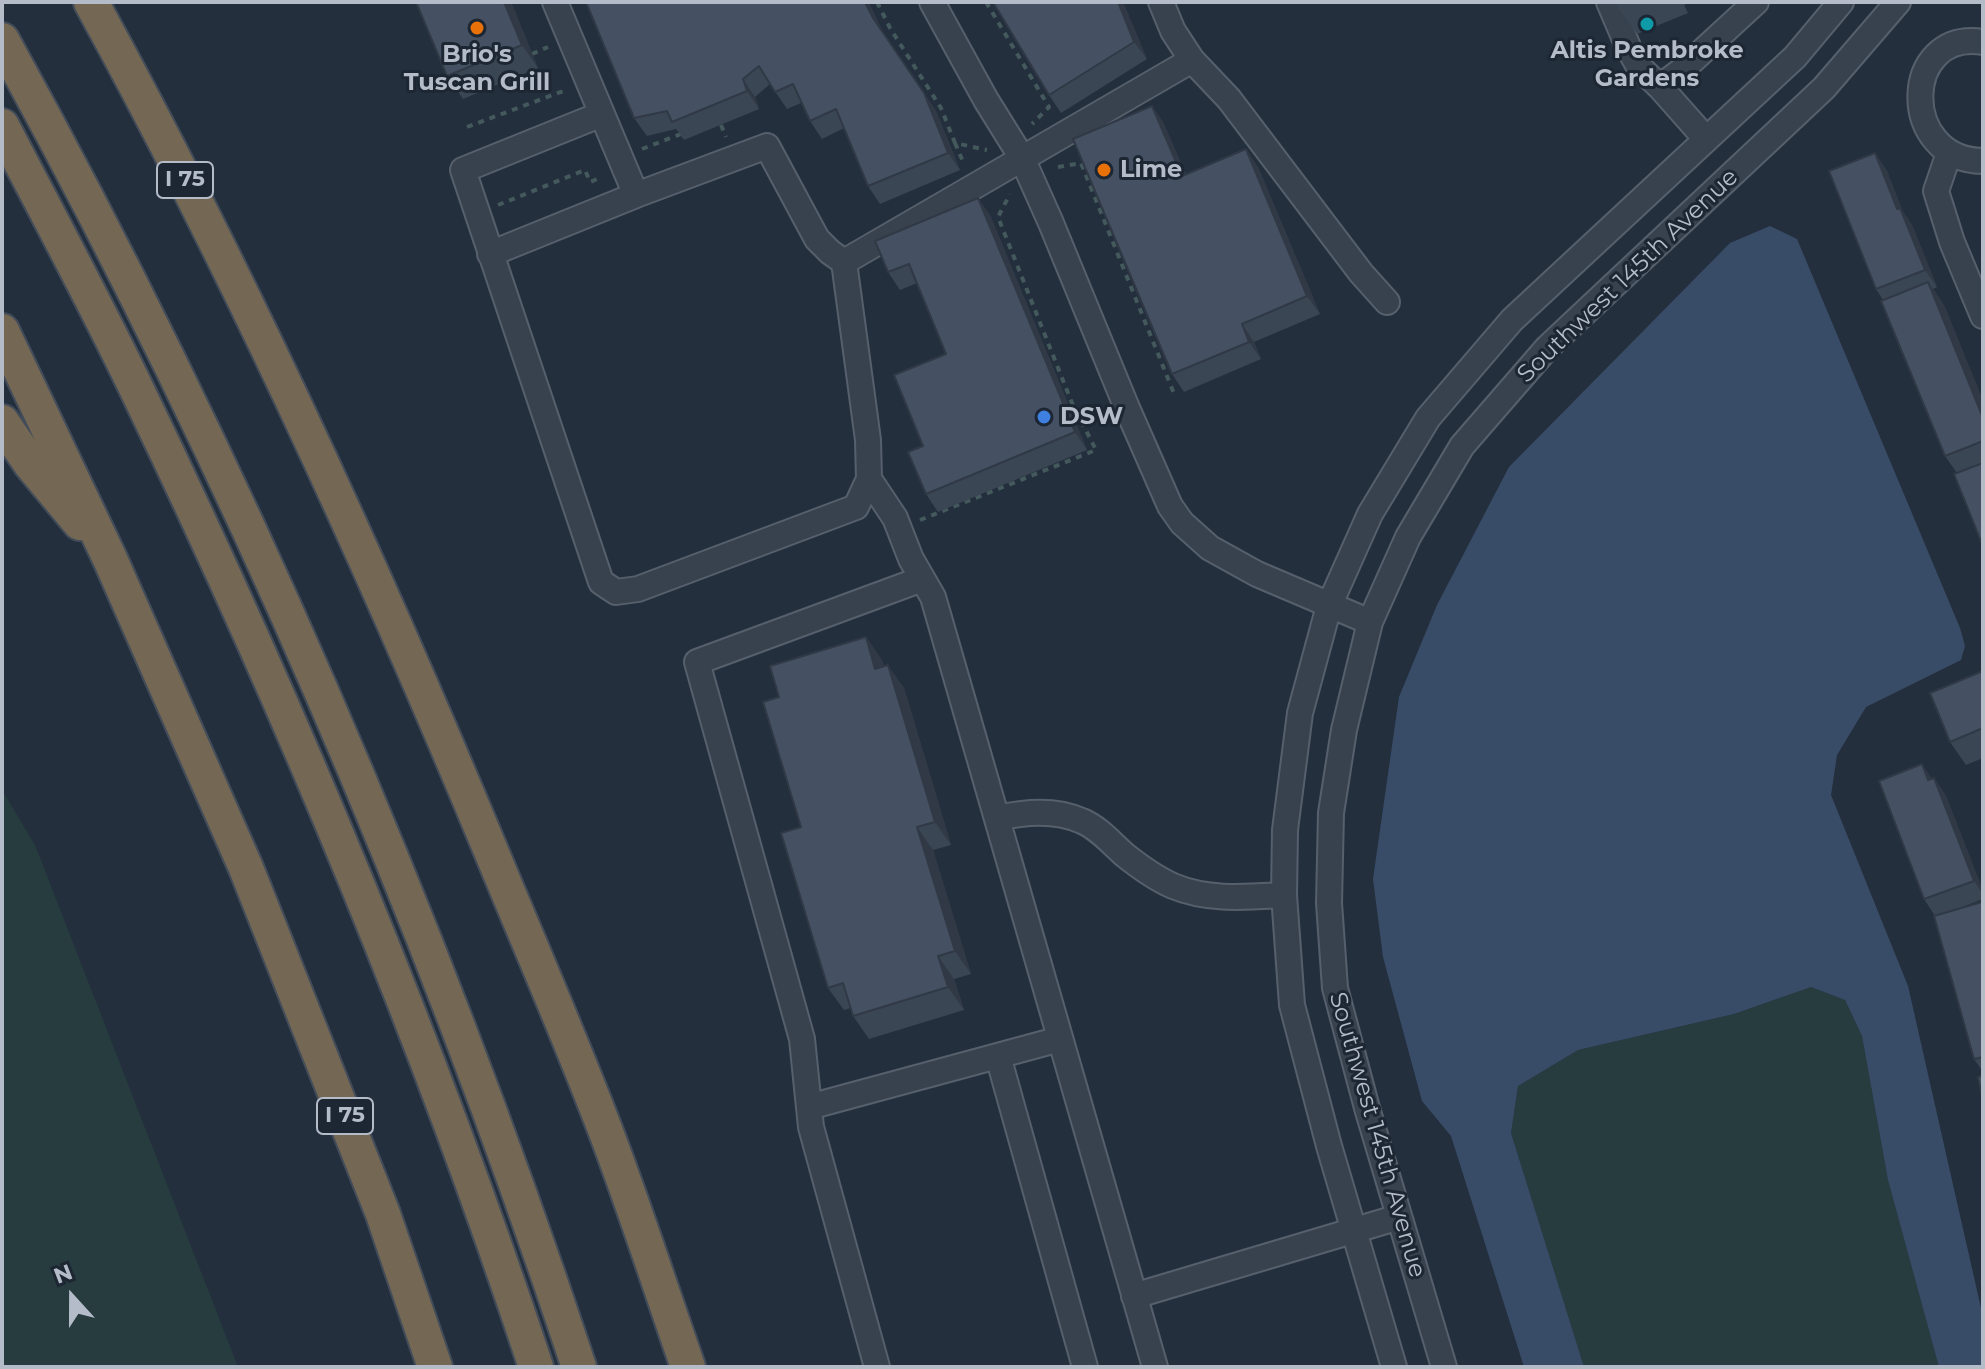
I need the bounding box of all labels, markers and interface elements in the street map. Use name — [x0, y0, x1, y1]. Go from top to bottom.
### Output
marker: Altis Pembroke Gardens — [1638, 15, 1656, 33]
marker: Brio's Tuscan Grill — [468, 19, 486, 37]
place label: Altis Pembroke Gardens — [1550, 37, 1744, 93]
place label: Brio's Tuscan Grill — [404, 41, 550, 97]
place label: Lime — [1120, 156, 1182, 184]
marker: Lime — [1095, 161, 1113, 179]
road number: I 75 — [157, 162, 213, 198]
street label: Southwest 145th Avenue — [1512, 163, 1744, 389]
place label: DSW — [1060, 403, 1123, 431]
marker: DSW — [1035, 408, 1053, 426]
street label: Southwest 145th Avenue — [1322, 989, 1432, 1281]
road number: I 75 — [317, 1098, 373, 1134]
north arrow — [32, 1257, 112, 1337]
text: N — [50, 1258, 76, 1290]

